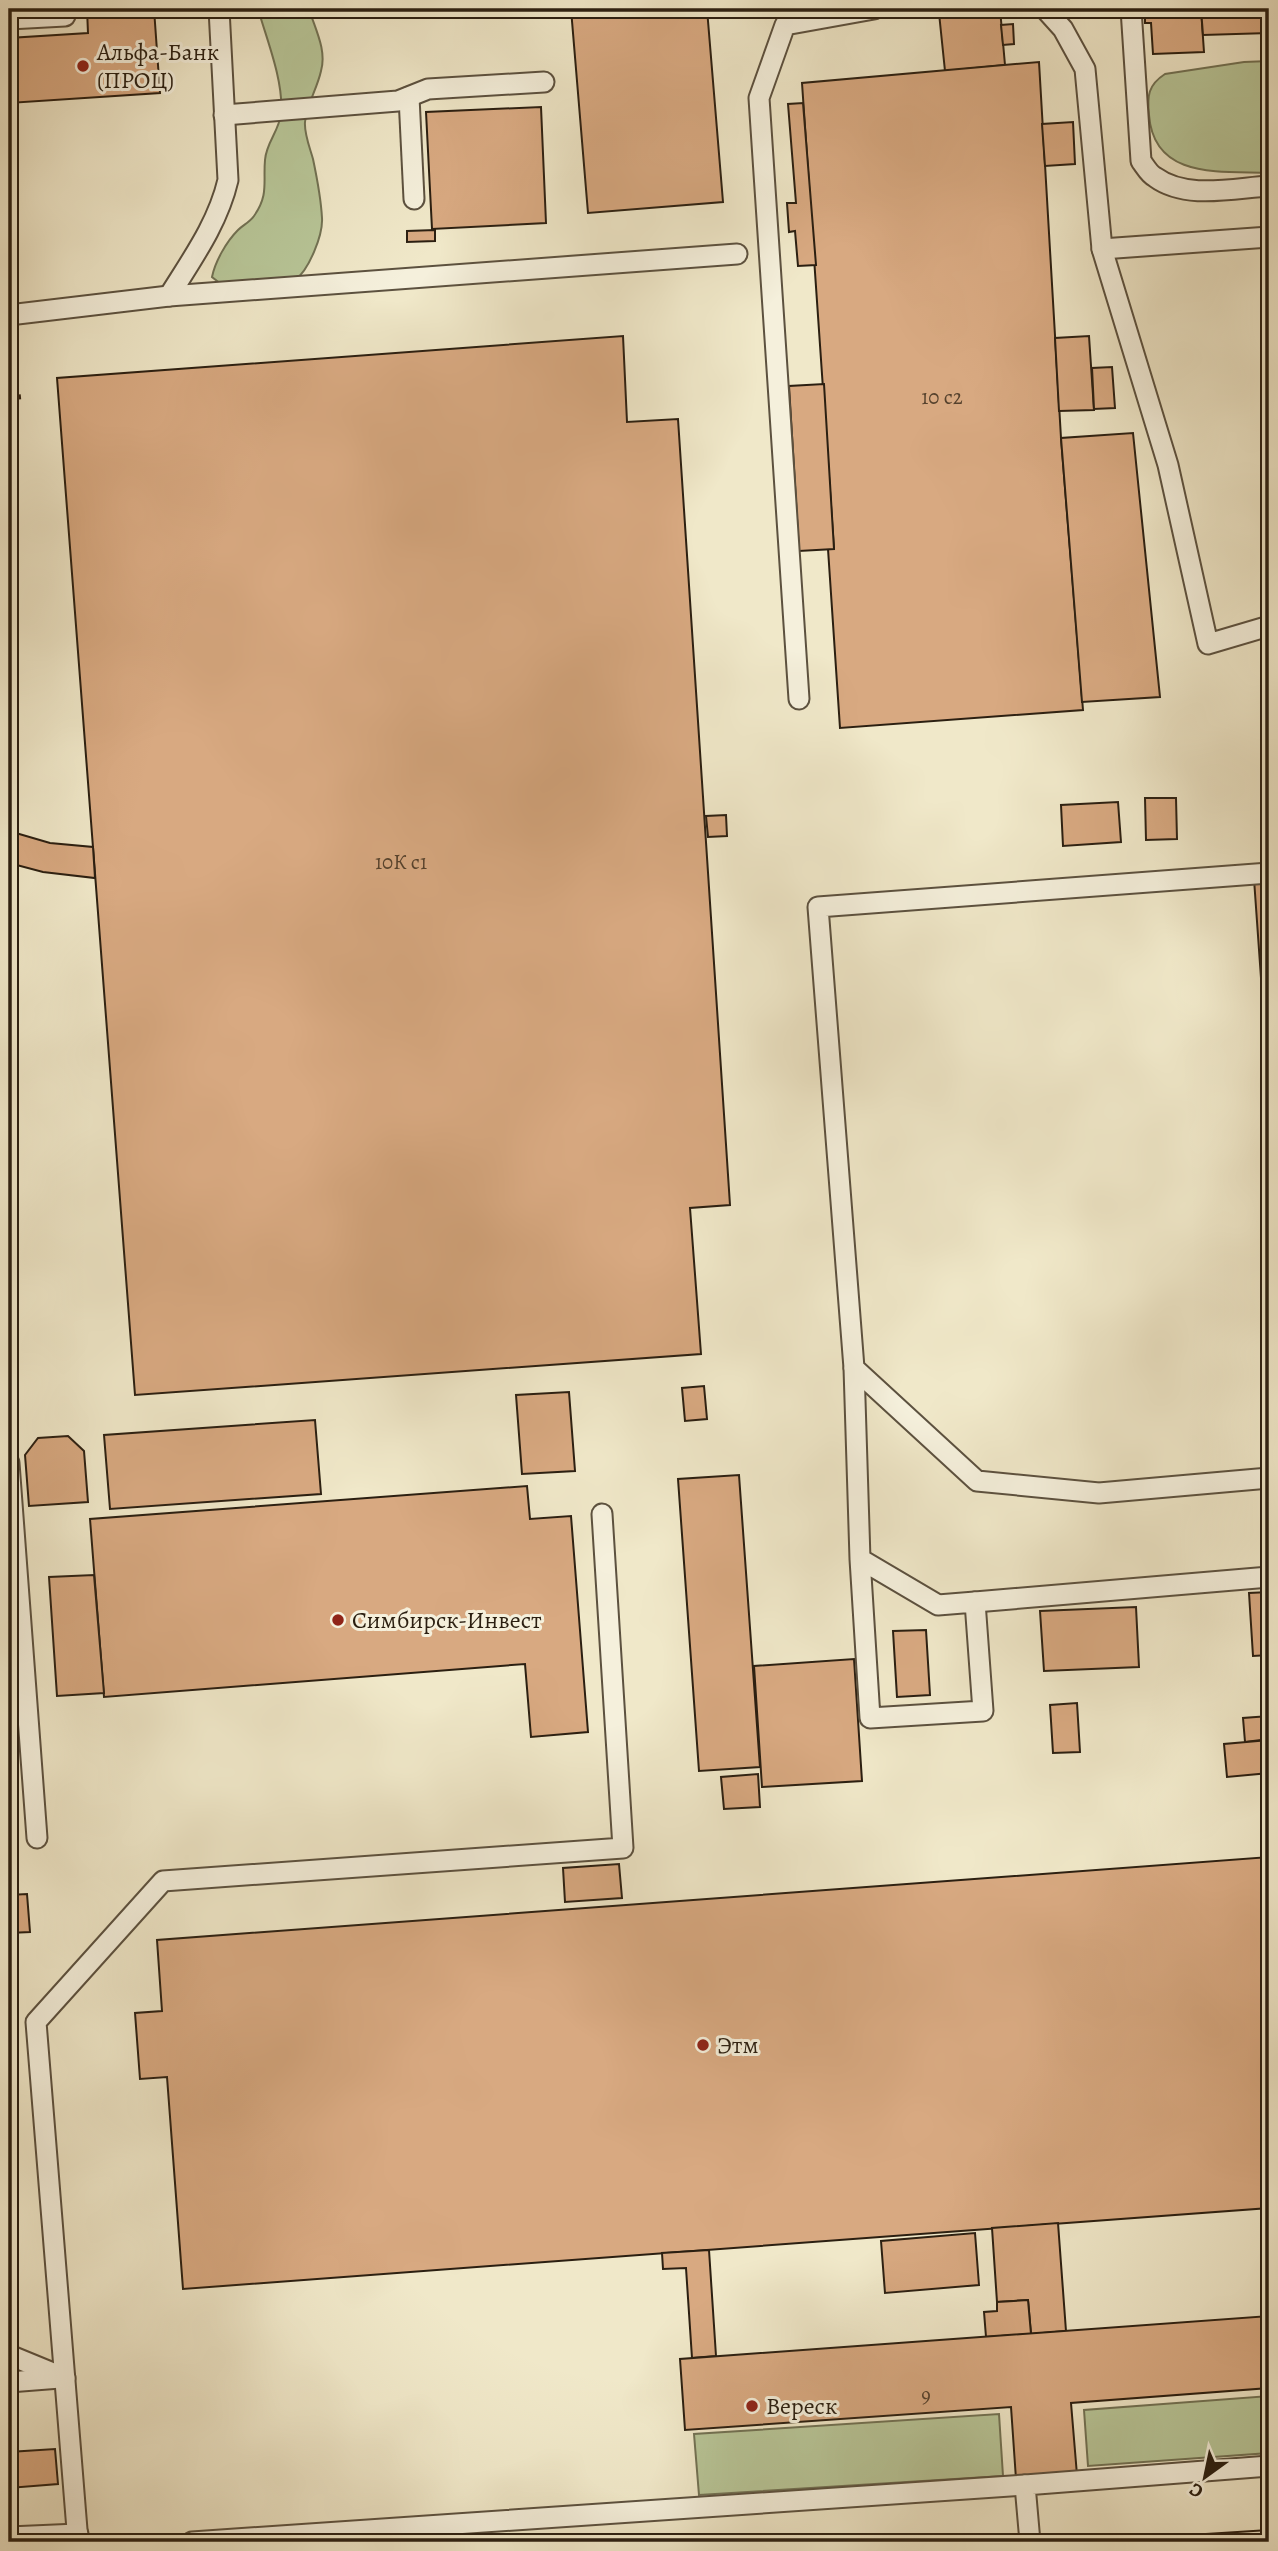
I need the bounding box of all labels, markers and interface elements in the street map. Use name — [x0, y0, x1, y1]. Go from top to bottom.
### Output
place label: Альфа-Банк (ПРОЦ) — [96, 36, 219, 96]
marker: Альфа-Банк (ПРОЦ) — [75, 58, 91, 74]
house number: 10 с2 — [921, 383, 963, 411]
house number: 10К с1 — [375, 848, 427, 876]
place label: Симбирск-Инвест — [352, 1604, 542, 1636]
marker: Симбирск-Инвест — [330, 1612, 346, 1628]
place label: Этм — [717, 2029, 759, 2061]
marker: Этм — [695, 2037, 711, 2053]
house number: 9 — [921, 2381, 931, 2409]
place label: Вереск — [766, 2390, 837, 2422]
marker: Вереск — [744, 2398, 760, 2414]
north arrow — [1170, 2442, 1240, 2512]
text: С — [1184, 2476, 1208, 2505]

